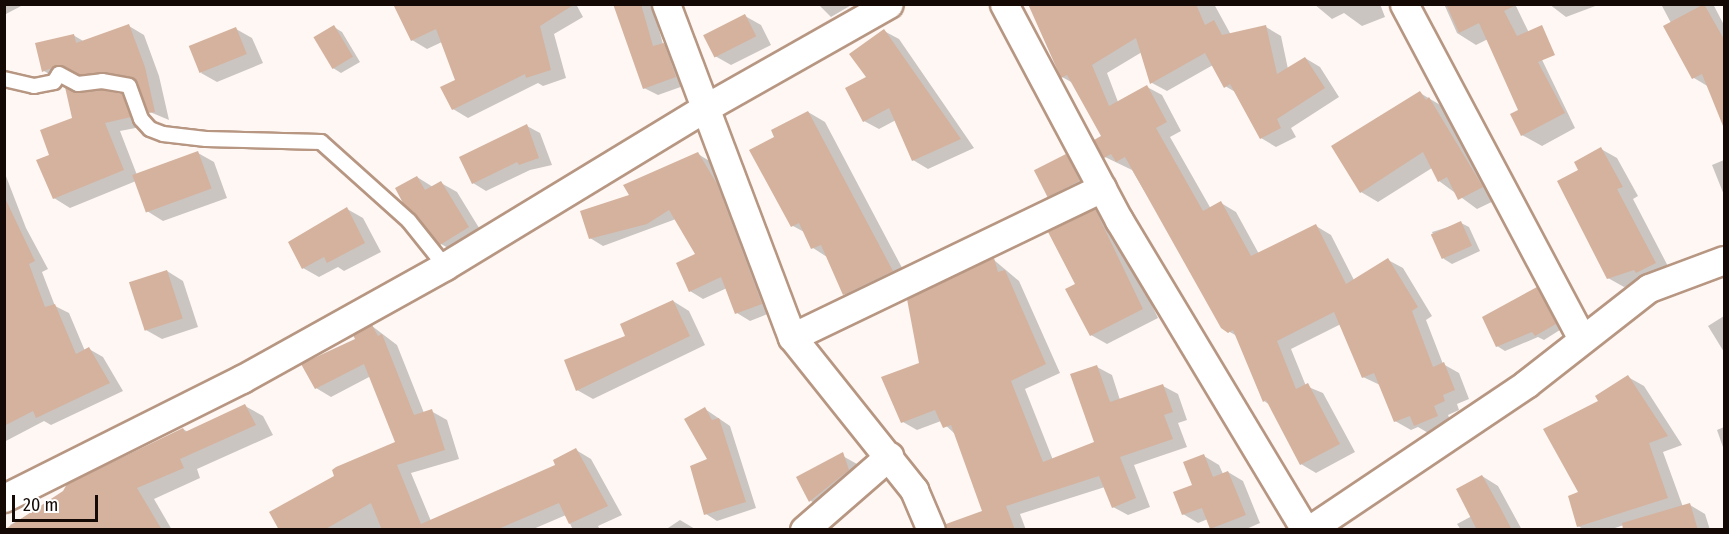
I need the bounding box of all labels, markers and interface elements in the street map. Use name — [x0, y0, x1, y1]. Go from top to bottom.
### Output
scale bar — [15, 483, 100, 521]
text: 20 m — [23, 494, 58, 516]

